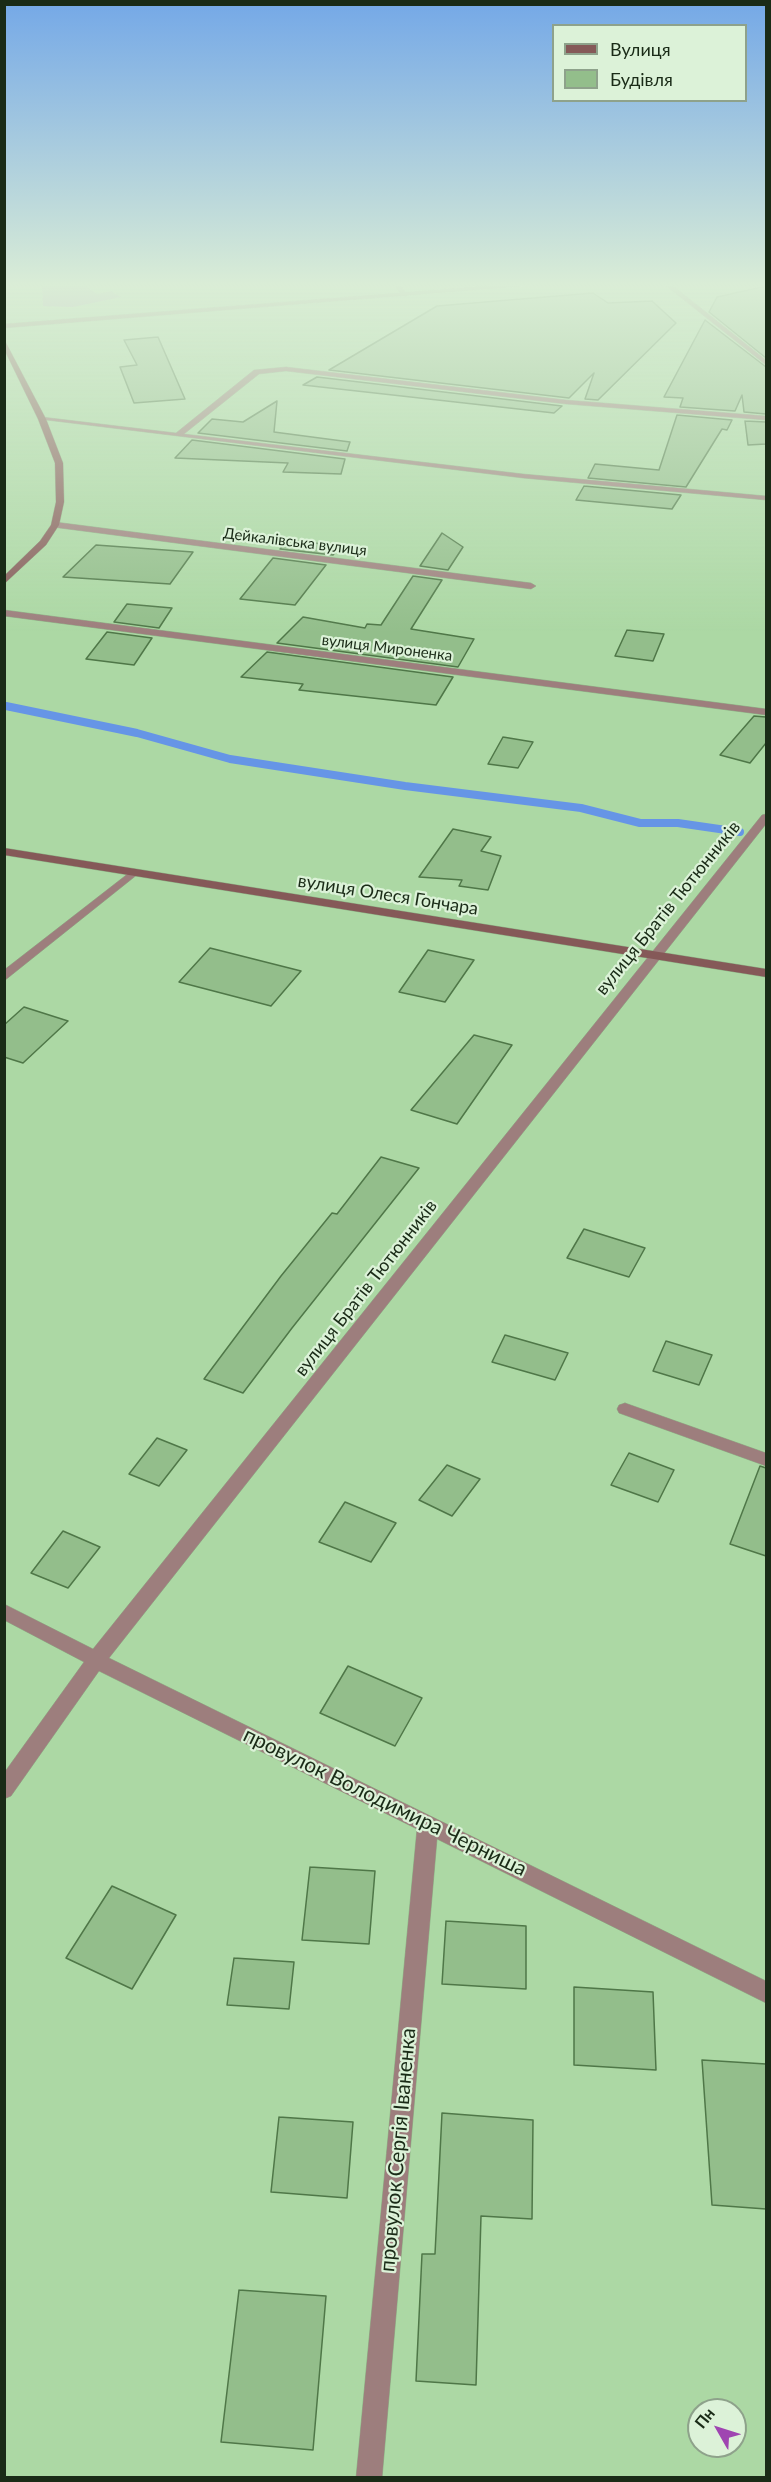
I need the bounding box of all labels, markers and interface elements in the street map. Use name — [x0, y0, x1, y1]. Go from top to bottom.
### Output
legend — [552, 24, 747, 102]
text: Вулиця — [610, 38, 671, 60]
text: Будівля — [610, 68, 673, 90]
street label: Дейкалівська вулиця — [222, 524, 368, 560]
street label: вулиця Мироненка — [321, 631, 453, 665]
street label: вулиця Братів Тютюнників — [591, 817, 745, 999]
street label: вулиця Олеся Гончара — [296, 870, 480, 920]
street label: вулиця Братів Тютюнників — [290, 1195, 442, 1381]
street label: провулок Володимира Черниша — [239, 1722, 531, 1882]
street label: провулок Сергія Іваненка — [375, 2027, 421, 2273]
north arrow — [687, 2398, 747, 2458]
text: Пн — [690, 2404, 718, 2432]

